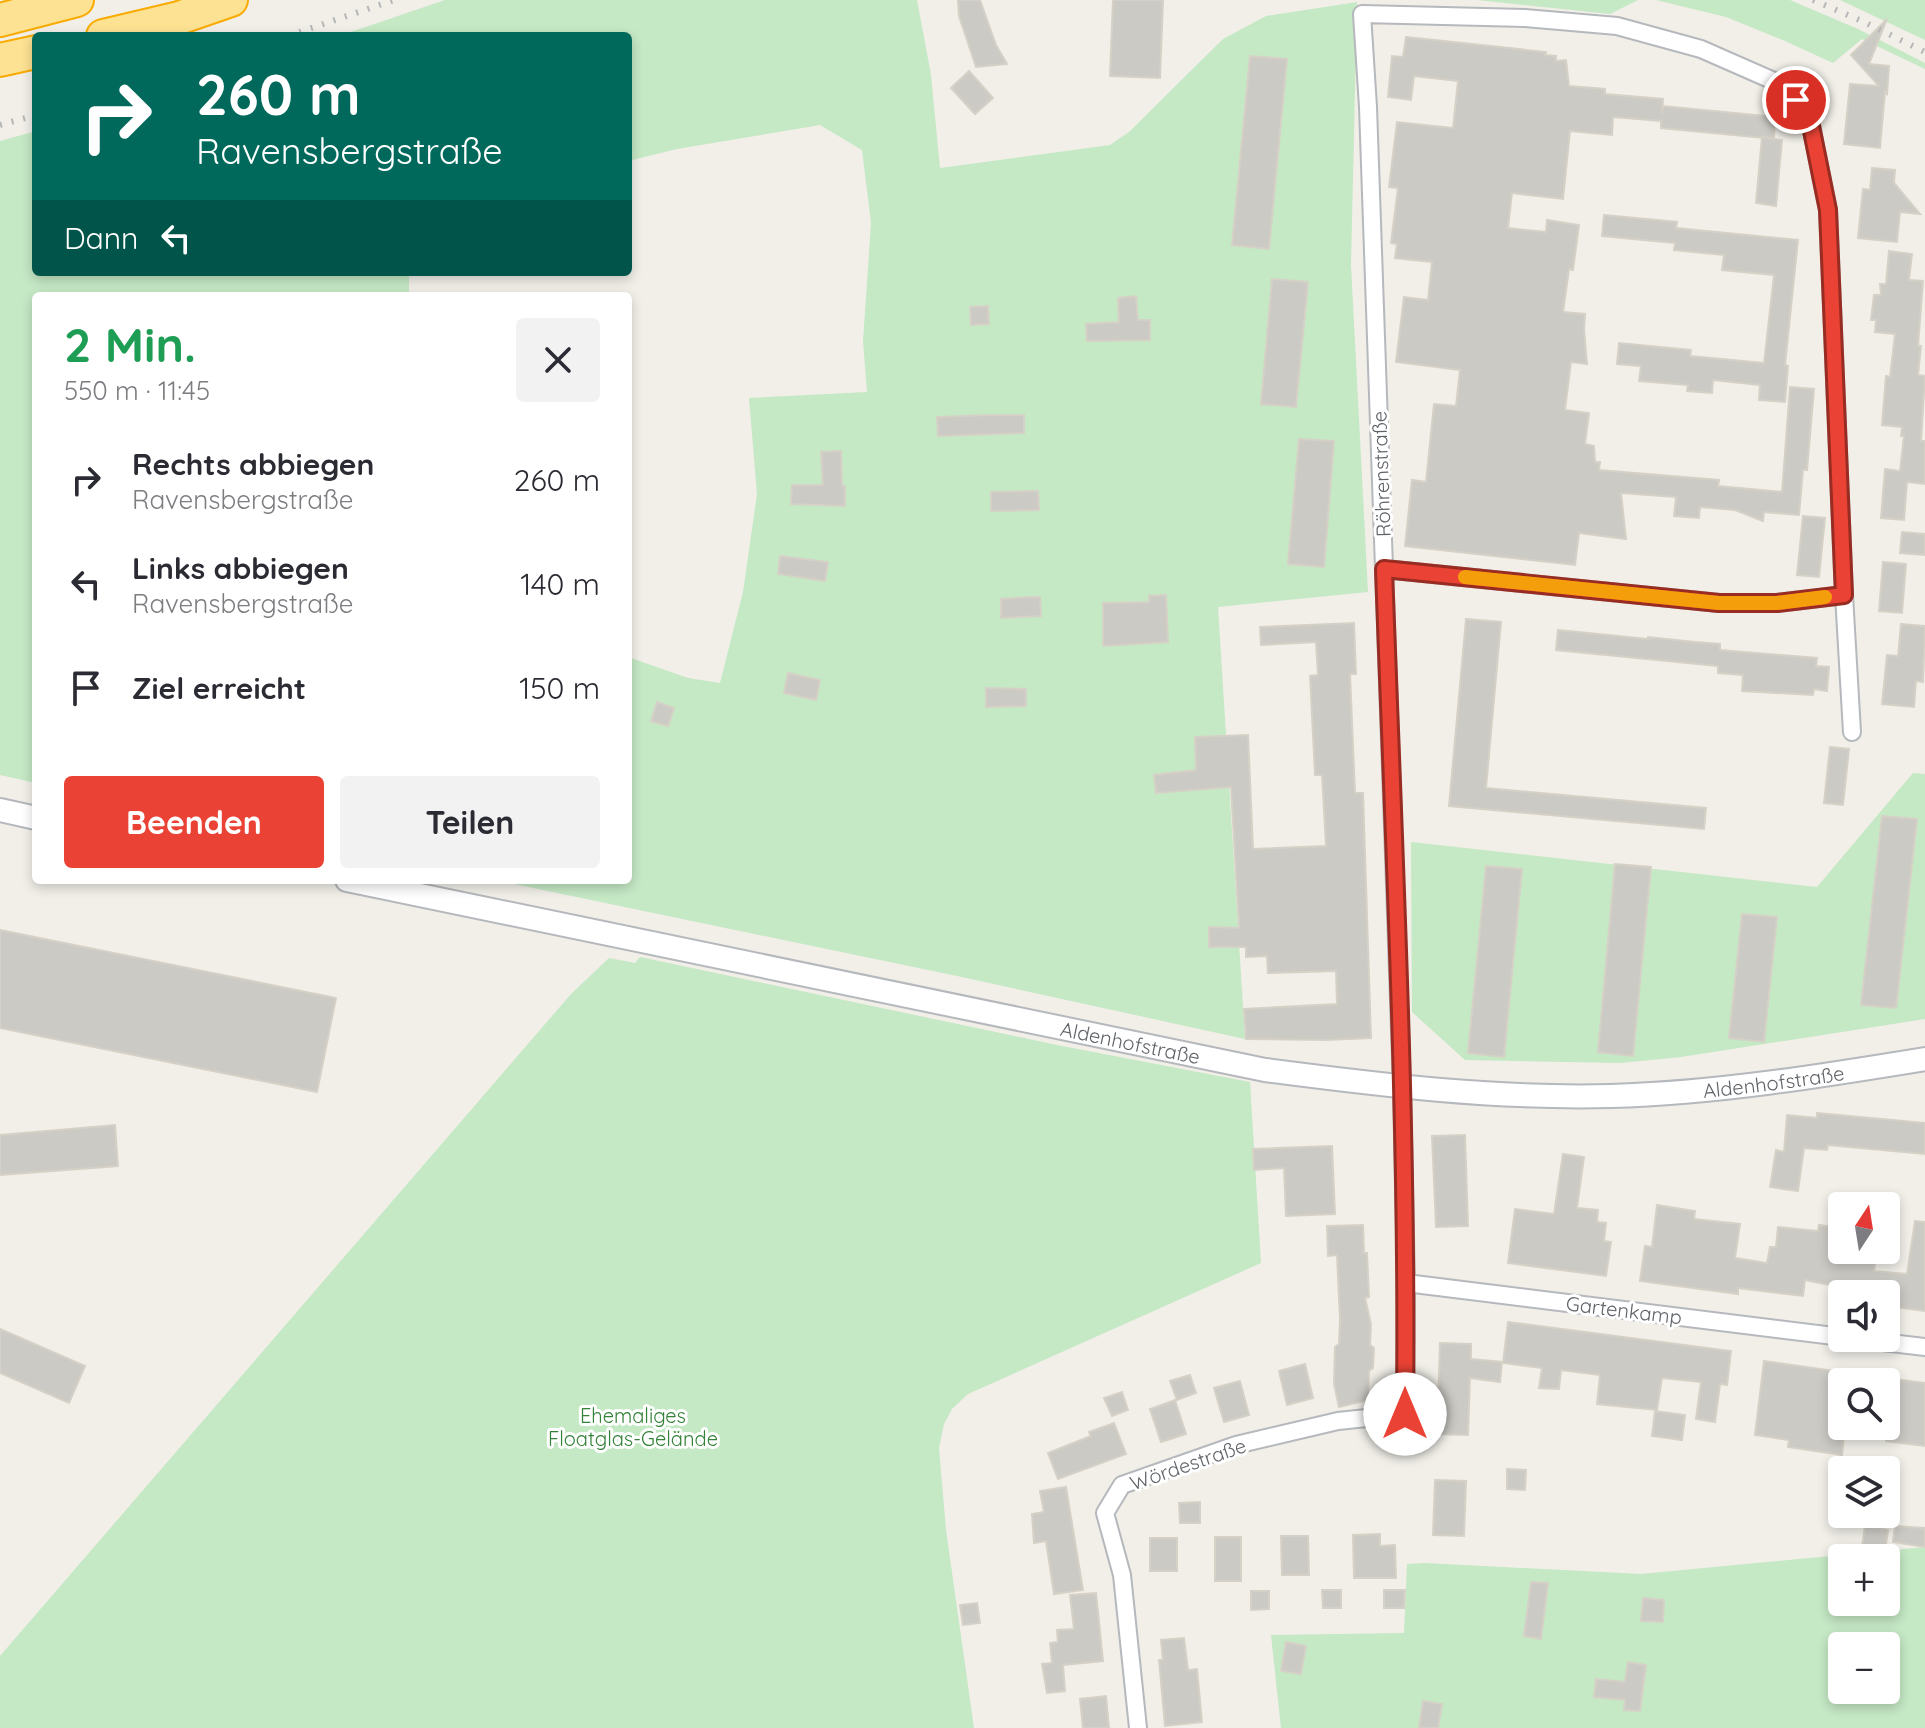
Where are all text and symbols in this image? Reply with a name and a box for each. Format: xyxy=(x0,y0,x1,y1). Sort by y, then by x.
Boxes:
text: 260 m xyxy=(196,59,361,129)
icon: right xyxy=(64,64,168,168)
pin xyxy=(1762,66,1830,134)
icon: arrive xyxy=(1774,78,1818,122)
text: Ravensbergstraße xyxy=(196,128,503,173)
icon: left xyxy=(154,216,198,260)
text: Dann xyxy=(64,219,138,257)
text: 2 Min. xyxy=(64,314,196,374)
button: close xyxy=(516,318,600,402)
text: 550 m · 11:45 xyxy=(64,374,210,407)
street label: Röhrenstraße xyxy=(1366,411,1396,537)
text: Rechts abbiegen xyxy=(132,445,374,483)
icon: right xyxy=(64,458,108,502)
text: 260 m xyxy=(514,461,600,499)
text: Ravensbergstraße xyxy=(132,483,353,516)
text: Links abbiegen xyxy=(132,549,349,587)
icon: left xyxy=(64,562,108,606)
text: 140 m xyxy=(520,565,600,603)
text: Ravensbergstraße xyxy=(132,587,353,620)
icon: arrive xyxy=(64,666,108,710)
text: Ziel erreicht xyxy=(132,669,306,707)
text: 150 m xyxy=(519,669,600,707)
button: Beenden xyxy=(64,776,324,868)
button: Teilen xyxy=(340,776,600,868)
street label: Aldenhofstraße xyxy=(1058,1015,1203,1069)
street label: Aldenhofstraße xyxy=(1702,1060,1846,1103)
north arrow xyxy=(1828,1192,1900,1264)
map controls xyxy=(1828,1192,1900,1704)
button: sound xyxy=(1828,1280,1900,1352)
street label: Gartenkamp xyxy=(1565,1290,1683,1330)
button: search xyxy=(1828,1368,1900,1440)
position arrow xyxy=(1363,1372,1447,1456)
park label: Ehemaliges Floatglas-Gelände xyxy=(548,1403,718,1451)
street label: Wördestraße xyxy=(1127,1432,1249,1496)
button: layers xyxy=(1828,1456,1900,1528)
button: + xyxy=(1828,1544,1900,1616)
button: − xyxy=(1828,1632,1900,1704)

